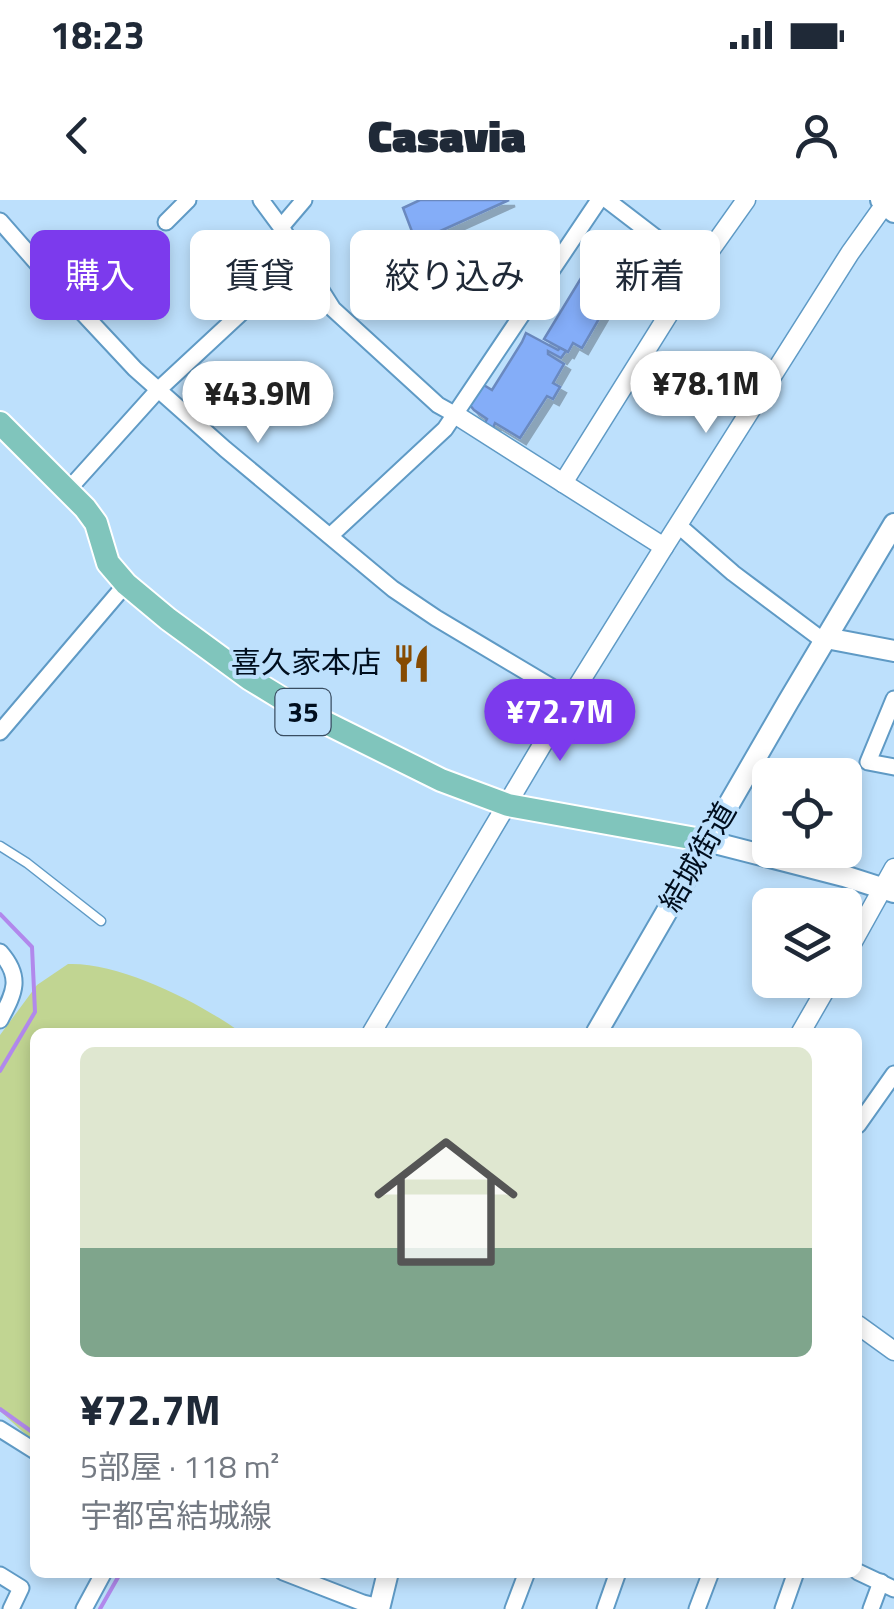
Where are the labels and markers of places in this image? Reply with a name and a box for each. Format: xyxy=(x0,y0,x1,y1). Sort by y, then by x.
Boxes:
pin: ¥78.1M xyxy=(625,351,787,436)
pin: ¥43.9M xyxy=(177,361,339,446)
place label: 喜久家本店 xyxy=(231,639,381,685)
restaurant icon: 喜久家本店 xyxy=(390,642,432,684)
pin: ¥72.7M xyxy=(479,679,641,764)

